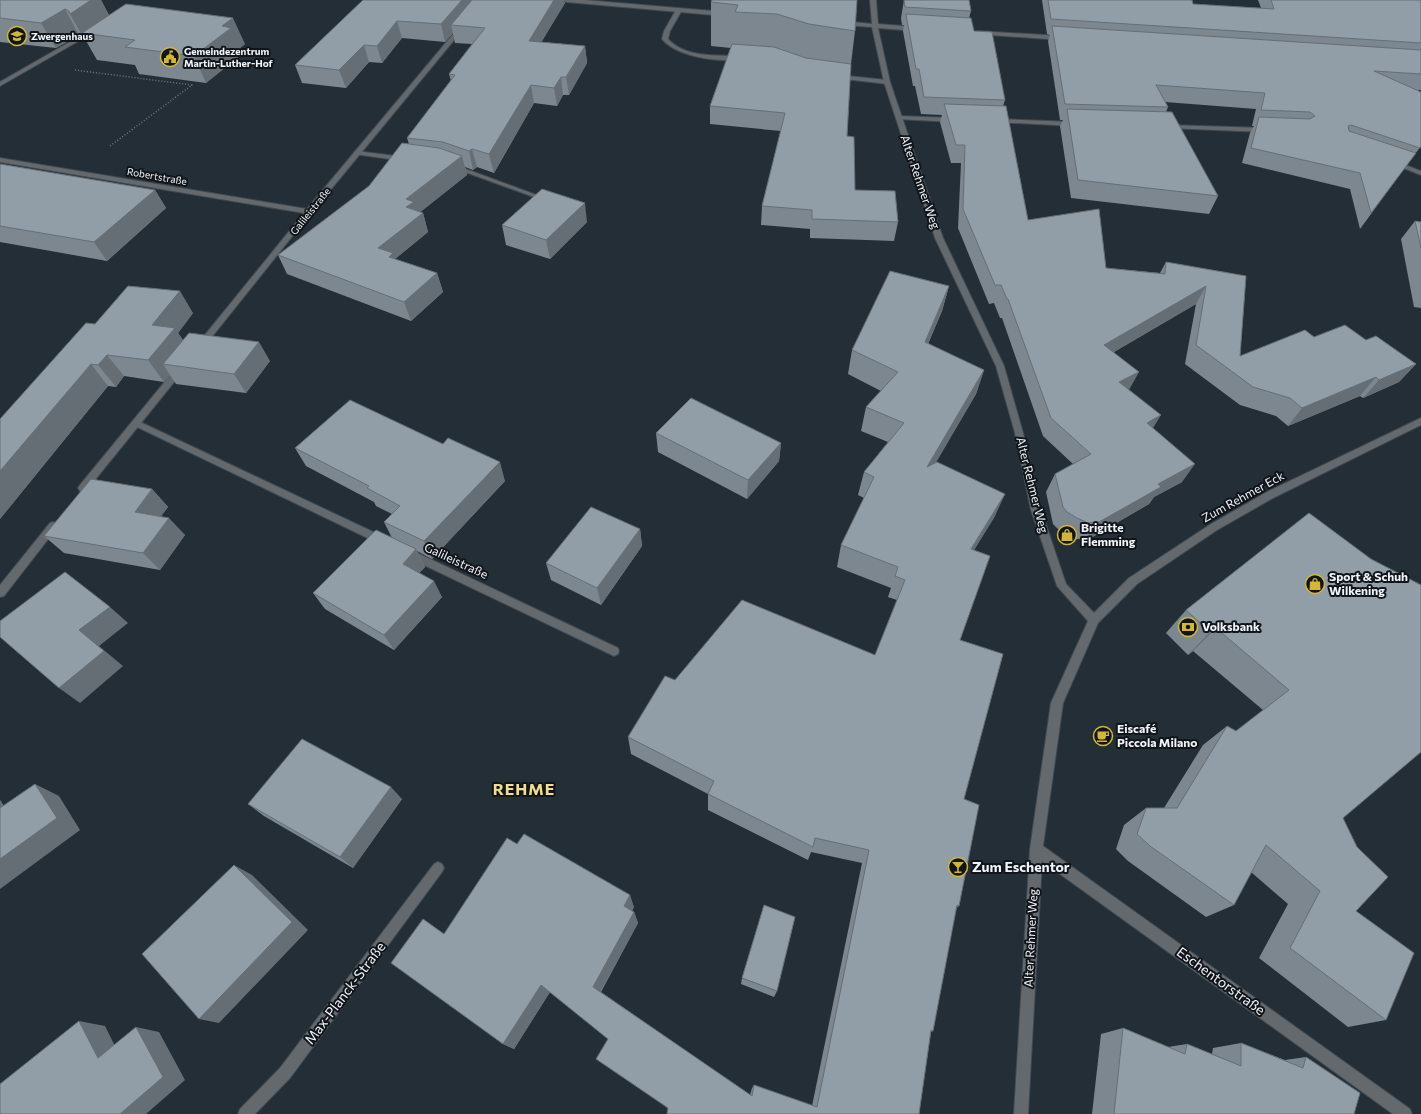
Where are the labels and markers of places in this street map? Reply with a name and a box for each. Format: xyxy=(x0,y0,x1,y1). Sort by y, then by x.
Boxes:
school or university icon: Zwergenhaus xyxy=(6,25,28,47)
place label: Zwergenhaus xyxy=(31,30,93,42)
place label: Gemeindezentrum Martin-Luther-Hof xyxy=(184,45,274,69)
public building icon: Gemeindezentrum Martin-Luther-Hof xyxy=(159,46,181,68)
place label: Brigitte Flemming xyxy=(1081,520,1136,548)
shop icon: Brigitte Flemming xyxy=(1056,524,1078,546)
place label: Sport & Schuh Wilkening xyxy=(1329,569,1408,597)
shop icon: Sport & Schuh Wilkening xyxy=(1304,573,1326,595)
bank icon: Volksbank xyxy=(1177,616,1199,638)
place label: Volksbank xyxy=(1202,619,1260,633)
place label: Eiscafé Piccola Milano xyxy=(1117,721,1197,749)
cafe icon: Eiscafé Piccola Milano xyxy=(1092,725,1114,747)
bar icon: Zum Eschentor xyxy=(947,856,969,878)
place label: Zum Eschentor xyxy=(972,858,1070,875)

